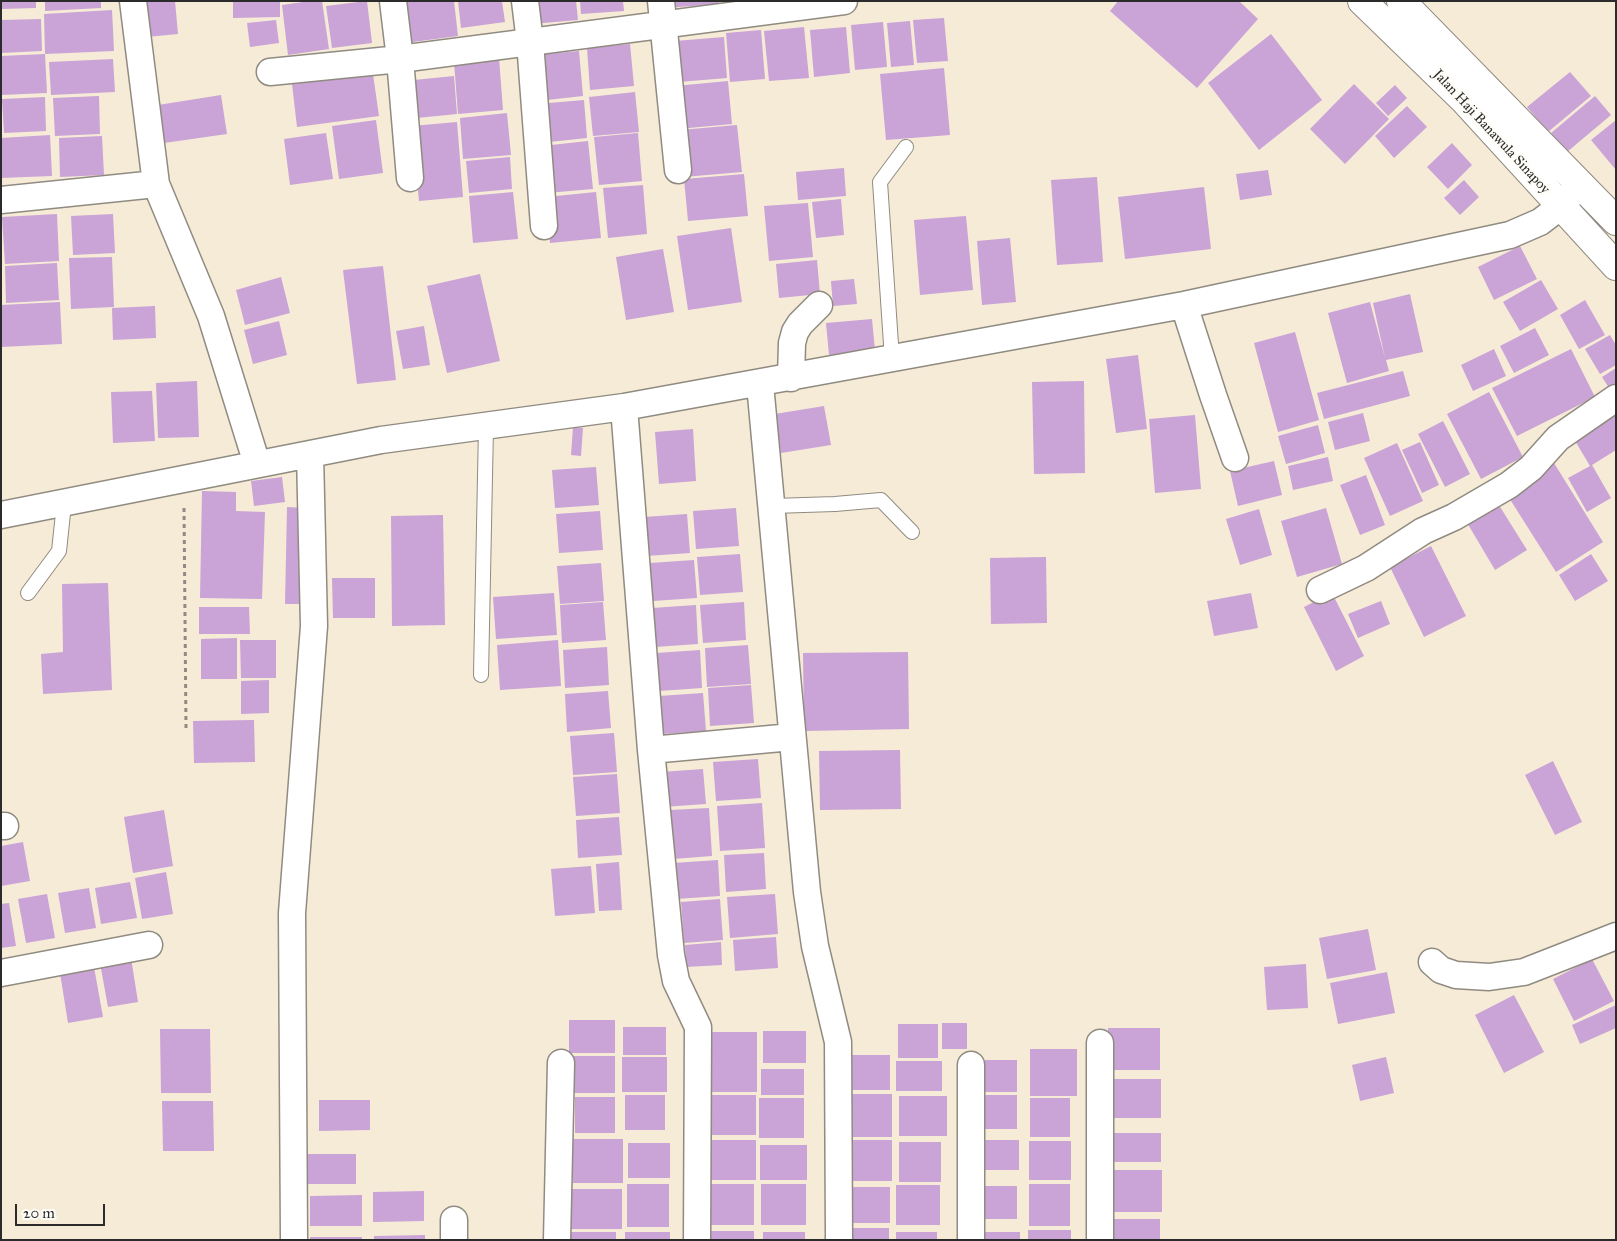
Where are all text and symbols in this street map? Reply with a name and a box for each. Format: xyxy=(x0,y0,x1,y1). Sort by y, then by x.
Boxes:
street label: Jalan Haji Banawula Sinapoy xyxy=(1429,66,1553,198)
scale bar xyxy=(18,1194,108,1226)
text: 20 m xyxy=(23,1204,55,1222)

